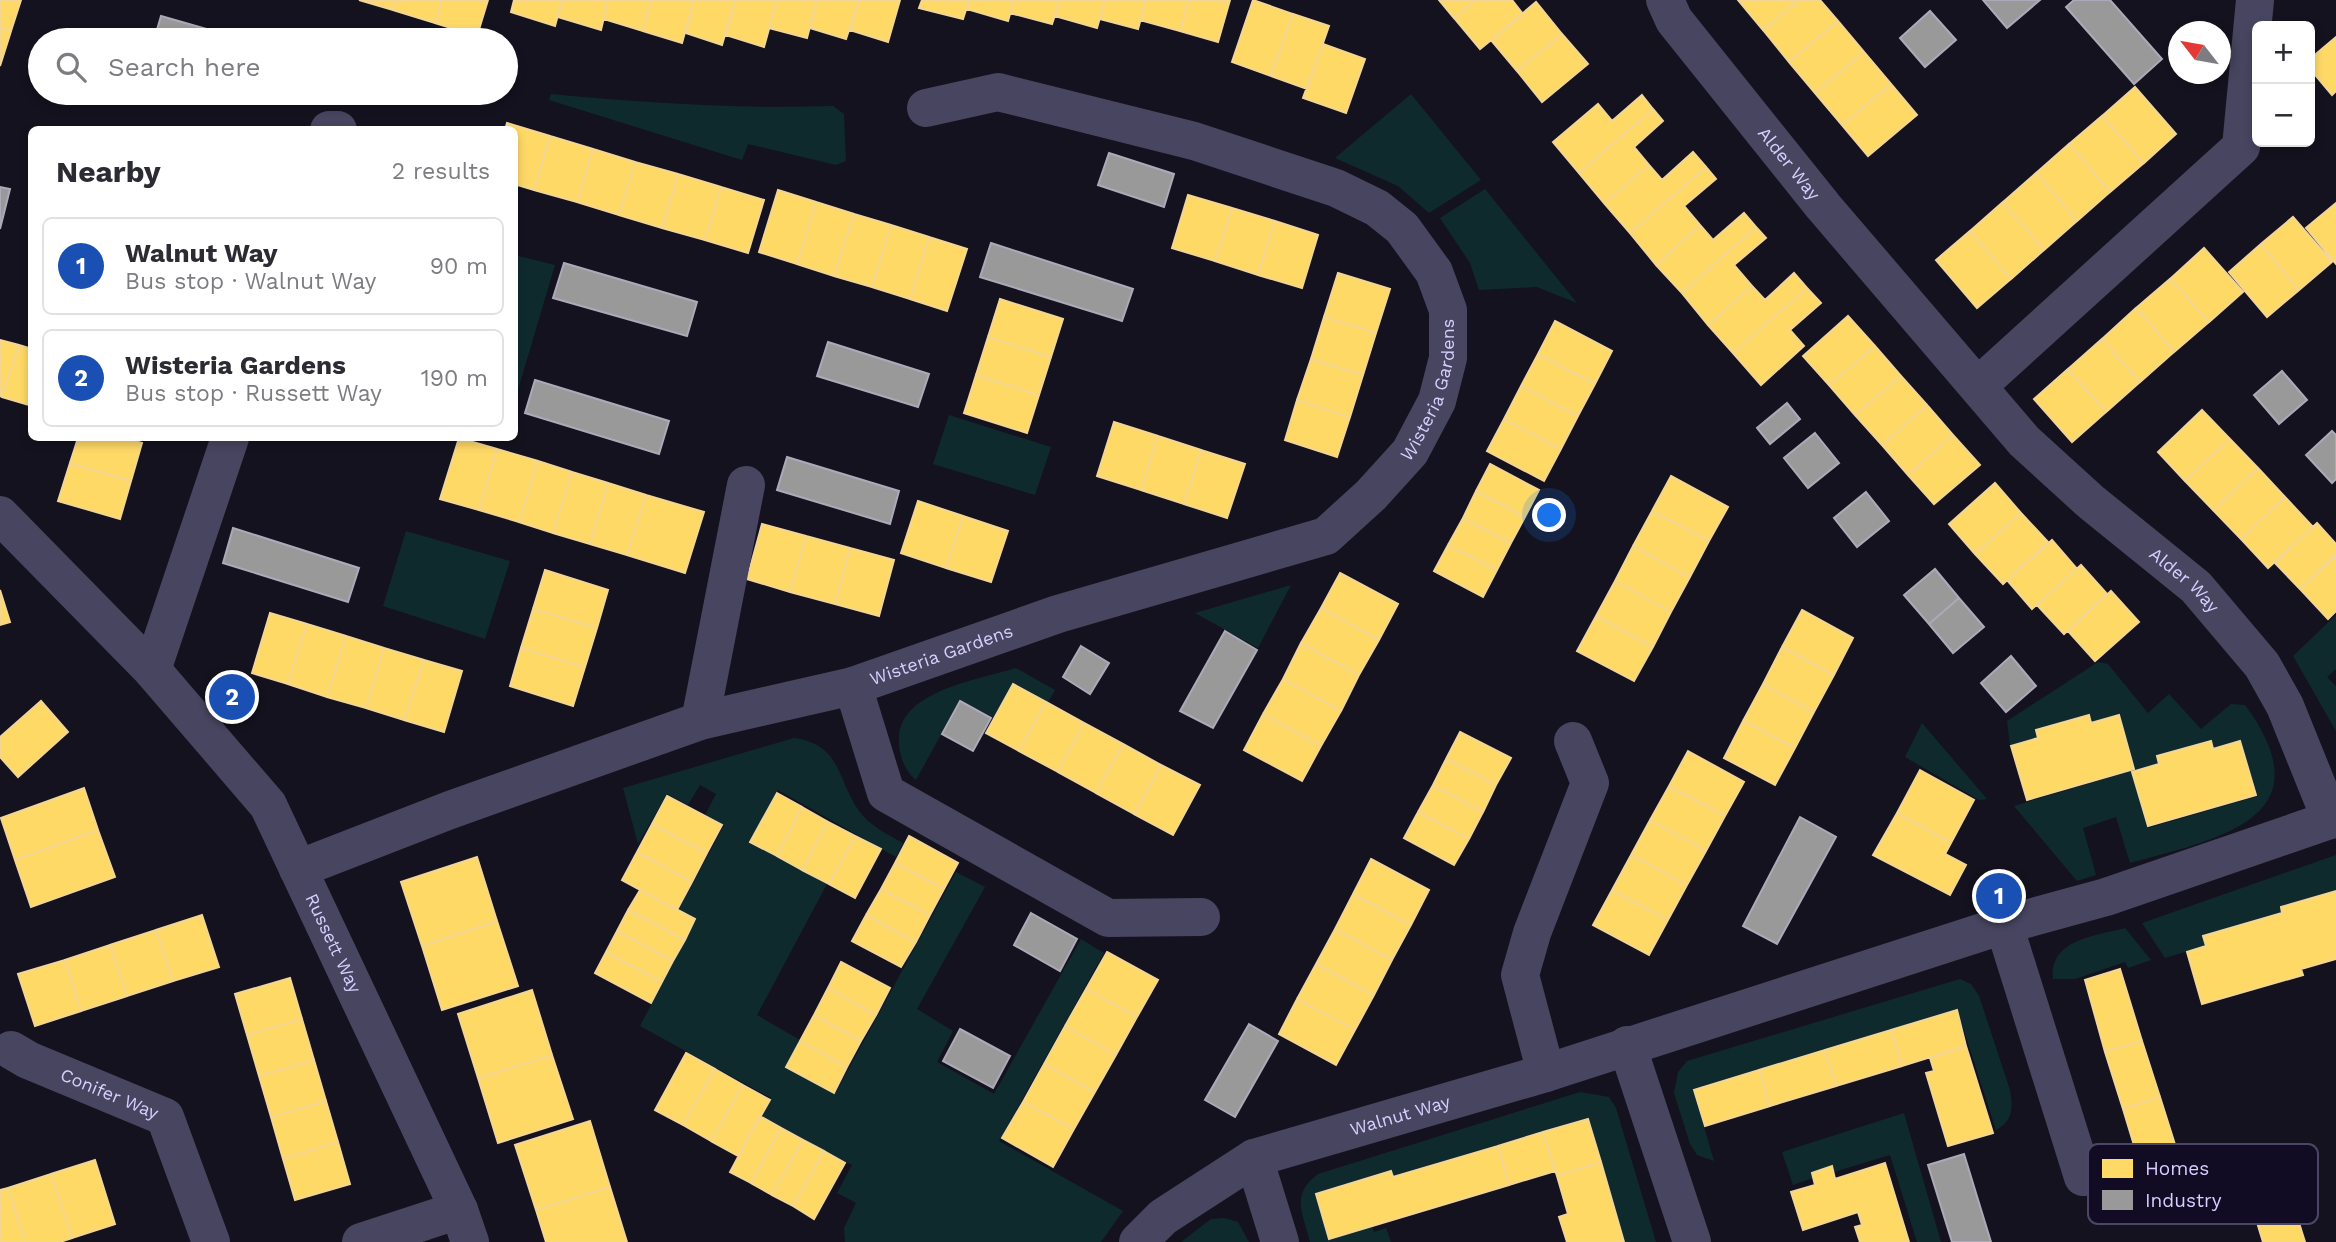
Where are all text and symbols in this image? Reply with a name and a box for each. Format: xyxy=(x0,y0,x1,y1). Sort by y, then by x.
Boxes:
north arrow xyxy=(2168,21,2231,84)
map controls xyxy=(2252,21,2315,147)
button: + xyxy=(2252,21,2315,84)
search box xyxy=(28,28,518,105)
icon: search xyxy=(52,48,90,86)
text: Search here xyxy=(108,52,260,82)
button: − xyxy=(2252,84,2315,147)
street label: Alder Way xyxy=(1754,123,1825,205)
text: Nearby xyxy=(56,154,161,189)
text: 2 results xyxy=(392,158,490,185)
text: Walnut Way xyxy=(125,238,278,268)
text: 1 xyxy=(76,253,86,280)
text: 90 m xyxy=(430,253,488,280)
text: Bus stop · Walnut Way xyxy=(125,268,376,295)
street label: Wisteria Gardens xyxy=(1396,319,1458,465)
text: Wisteria Gardens xyxy=(125,350,346,380)
text: 2 xyxy=(74,365,88,392)
text: 190 m xyxy=(421,365,488,392)
text: Bus stop · Russett Way xyxy=(125,380,382,407)
your location xyxy=(1532,498,1566,532)
street label: Alder Way xyxy=(2146,543,2225,617)
street label: Wisteria Gardens xyxy=(867,620,1016,689)
pin: 2 xyxy=(209,671,255,723)
pin: 1 xyxy=(1976,870,2022,922)
street label: Russett Way xyxy=(301,890,366,997)
street label: Conifer Way xyxy=(57,1064,163,1123)
street label: Walnut Way xyxy=(1347,1090,1453,1140)
legend xyxy=(2088,1144,2318,1224)
text: Homes xyxy=(2145,1157,2209,1180)
text: Industry xyxy=(2145,1189,2222,1212)

